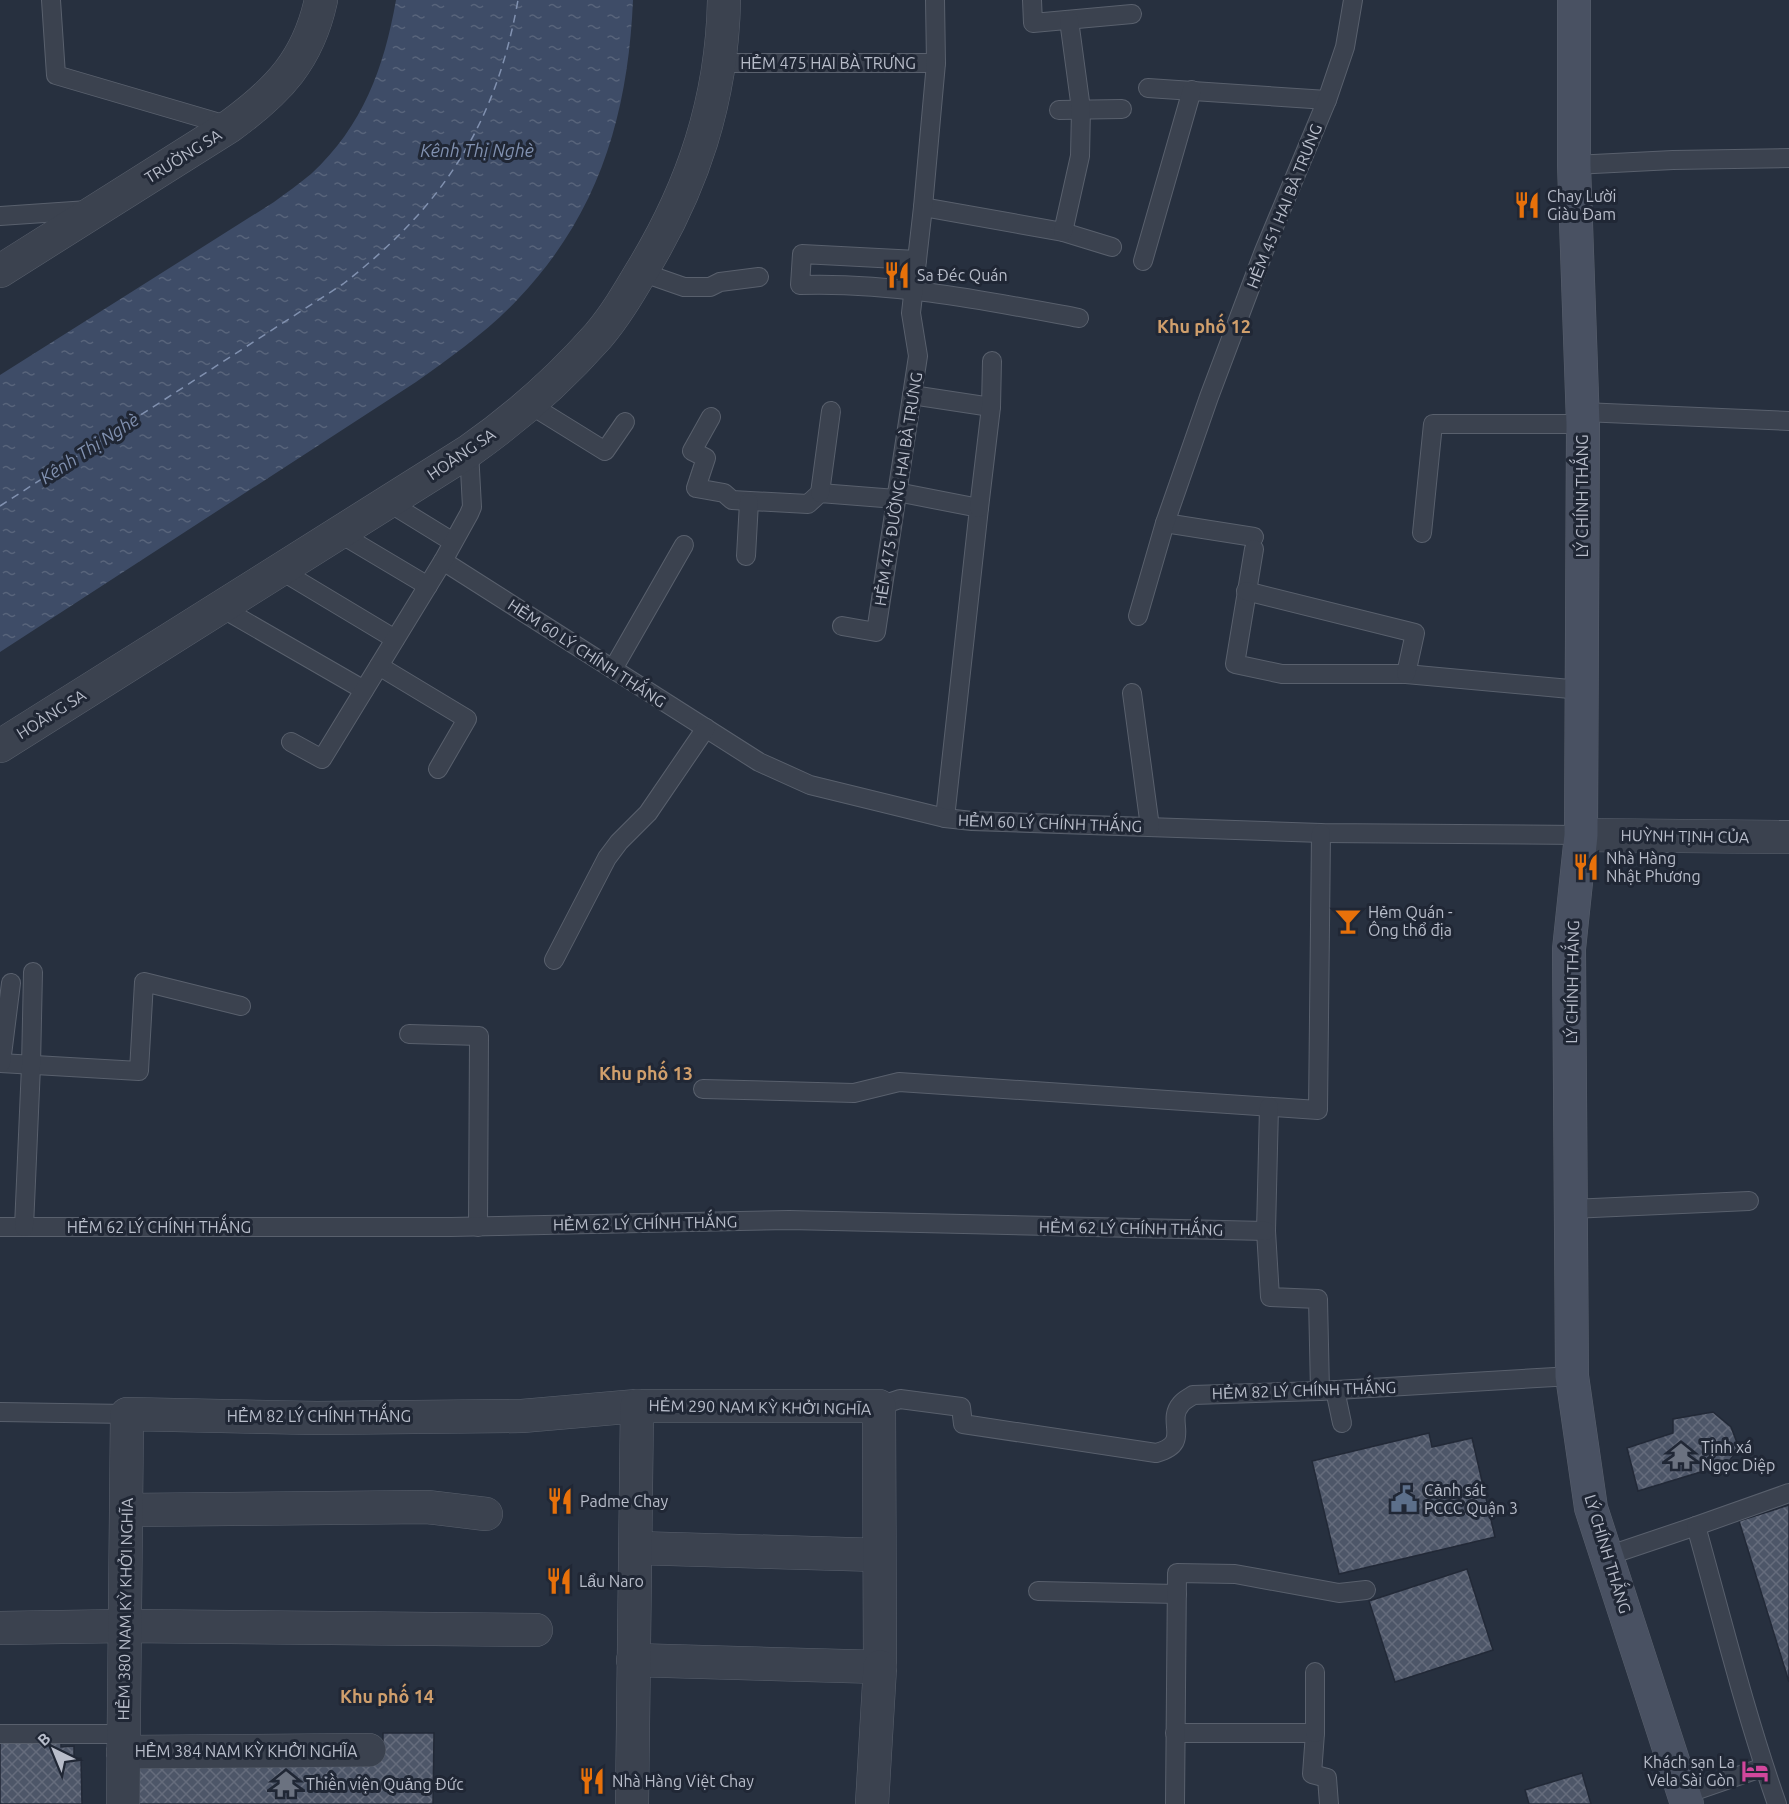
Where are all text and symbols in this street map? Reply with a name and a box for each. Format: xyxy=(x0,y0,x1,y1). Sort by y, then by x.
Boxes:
street label: HẺM 475 HAI BÀ TRƯNG xyxy=(740,52,916,72)
street label: HẺM 451 HAI BÀ TRƯNG xyxy=(1241,120,1325,291)
street label: TRƯỜNG SA xyxy=(140,123,225,187)
water label: Kênh Thị Nghè xyxy=(420,140,534,160)
place label: Chay Lười Giàu Đam xyxy=(1547,187,1616,223)
restaurant icon: Chay Lười Giàu Đam xyxy=(1512,190,1542,220)
restaurant icon: Sa Đéc Quán xyxy=(882,260,912,290)
place label: Sa Đéc Quán xyxy=(917,266,1008,284)
district label: Khu phố 12 xyxy=(1157,313,1251,336)
street label: HẺM 475 ĐƯỜNG HAI BÀ TRƯNG xyxy=(869,370,925,607)
water label: Kênh Thị Nghè xyxy=(36,409,142,487)
street label: HOÀNG SA xyxy=(422,423,499,483)
street label: LÝ CHÍNH THẮNG xyxy=(1568,434,1591,558)
street label: HẺM 60 LÝ CHÍNH THẮNG xyxy=(505,591,672,711)
street label: HOÀNG SA xyxy=(12,684,89,742)
street label: HẺM 60 LÝ CHÍNH THẮNG xyxy=(958,806,1143,835)
street label: HUỲNH TỊNH CỦA xyxy=(1621,824,1750,846)
place label: Nhà Hàng Nhật Phương xyxy=(1606,849,1701,885)
restaurant icon: Nhà Hàng Nhật Phương xyxy=(1571,852,1601,882)
place label: Hẻm Quán - Ông thổ địa xyxy=(1368,903,1453,939)
bar icon: Hẻm Quán - Ông thổ địa xyxy=(1333,906,1363,936)
street label: LÝ CHÍNH THẮNG xyxy=(1557,920,1582,1044)
district label: Khu phố 13 xyxy=(599,1060,693,1083)
street label: HẺM 62 LÝ CHÍNH THẮNG xyxy=(553,1207,737,1234)
street label: HẺM 62 LÝ CHÍNH THẮNG xyxy=(1039,1212,1223,1239)
street label: HẺM 62 LÝ CHÍNH THẮNG xyxy=(67,1213,251,1236)
street label: HẺM 82 LÝ CHÍNH THẮNG xyxy=(1211,1373,1396,1402)
street label: HẺM 290 NAM KỲ KHỞI NGHĨA xyxy=(649,1394,872,1418)
street label: HẺM 82 LÝ CHÍNH THẮNG xyxy=(227,1402,411,1425)
place label: Tịnh xá Ngọc Diệp xyxy=(1701,1438,1775,1474)
temple icon: Tịnh xá Ngọc Diệp xyxy=(1666,1441,1696,1471)
place label: Cảnh sát PCCC Quận 3 xyxy=(1424,1481,1518,1517)
public building icon: Cảnh sát PCCC Quận 3 xyxy=(1389,1484,1419,1514)
restaurant icon: Padme Chay xyxy=(545,1486,575,1516)
street label: LÝ CHÍNH THẮNG xyxy=(1581,1491,1640,1616)
place label: Padme Chay xyxy=(580,1492,668,1510)
street label: HẺM 380 NAM KỲ KHỞI NGHĨA xyxy=(112,1497,136,1720)
restaurant icon: Lẩu Naro xyxy=(544,1566,574,1596)
place label: Lẩu Naro xyxy=(579,1572,644,1590)
district label: Khu phố 14 xyxy=(340,1683,434,1706)
north arrow xyxy=(24,1720,84,1780)
text: B xyxy=(34,1729,54,1749)
street label: HẺM 384 NAM KỲ KHỞI NGHĨA xyxy=(135,1740,358,1760)
place label: Khách sạn La Vela Sài Gòn xyxy=(1643,1753,1735,1789)
hotel icon: Khách sạn La Vela Sài Gòn xyxy=(1740,1756,1770,1786)
restaurant icon: Nhà Hàng Việt Chay xyxy=(577,1766,607,1796)
temple icon: Thiền viện Quảng Đức xyxy=(271,1769,301,1799)
place label: Thiền viện Quảng Đức xyxy=(306,1772,464,1793)
place label: Nhà Hàng Việt Chay xyxy=(612,1772,754,1790)

